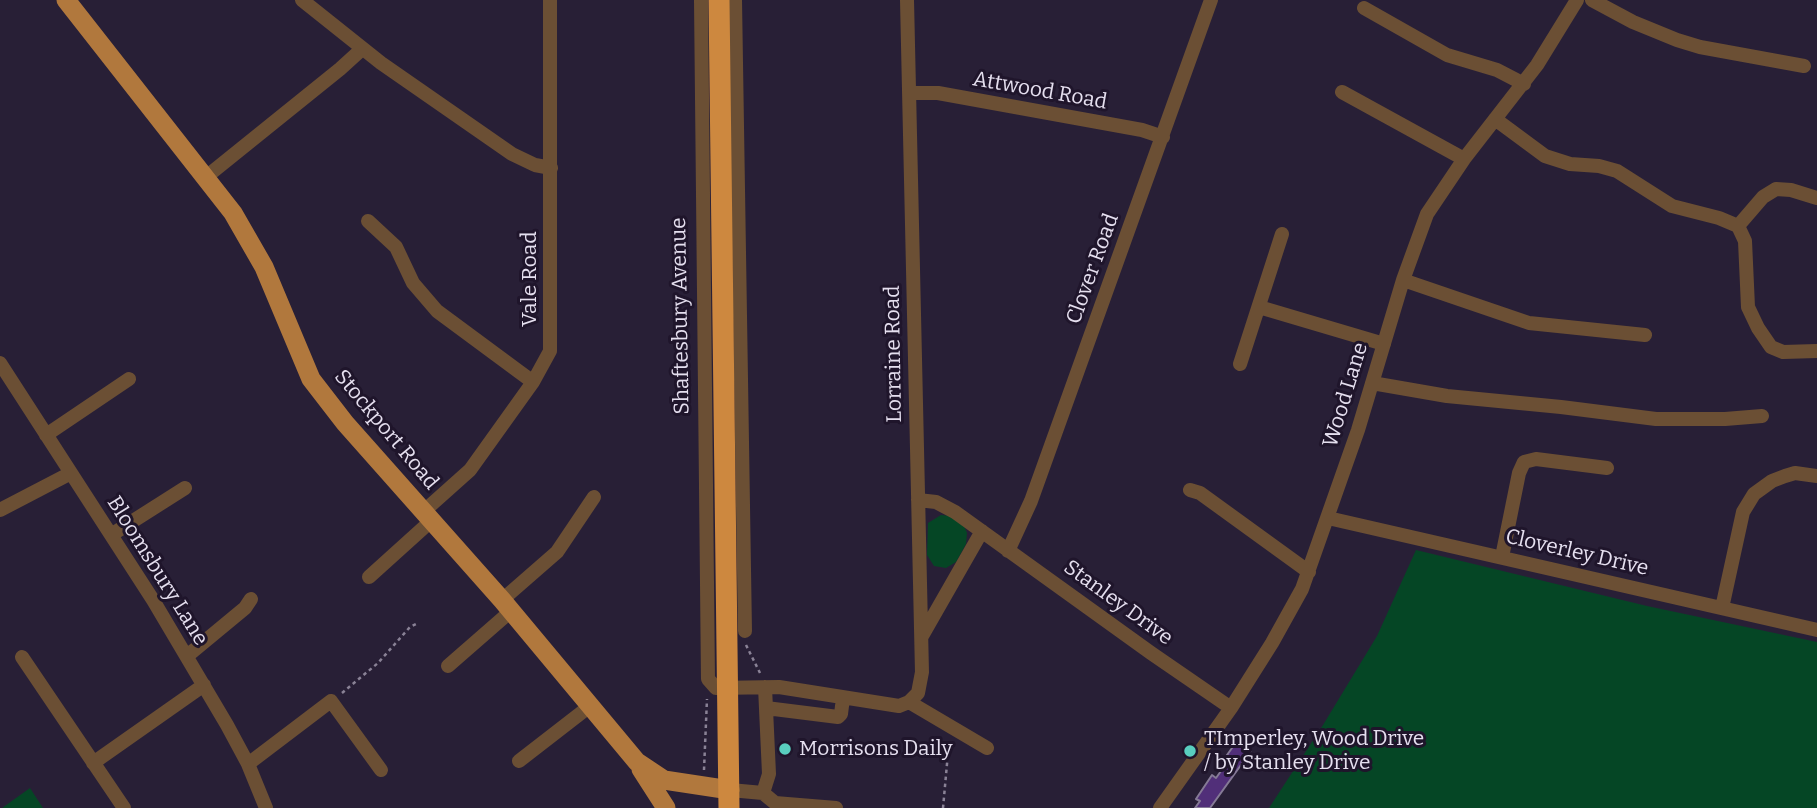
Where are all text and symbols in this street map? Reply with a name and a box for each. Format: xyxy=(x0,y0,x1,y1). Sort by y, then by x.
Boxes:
street label: Attwood Road xyxy=(971,67,1109,115)
street label: Clover Road xyxy=(1061,210,1125,328)
street label: Shaftesbury Avenue xyxy=(667,217,695,415)
street label: Vale Road xyxy=(517,231,543,327)
street label: Lorraine Road xyxy=(880,285,908,423)
street label: Wood Lane xyxy=(1318,340,1374,450)
street label: Stockport Road xyxy=(329,365,443,495)
street label: Bloomsbury Lane xyxy=(101,492,213,650)
street label: Cloverley Drive xyxy=(1503,524,1651,582)
street label: Stanley Drive xyxy=(1059,555,1177,651)
place label: TImperley, Wood Drive / by Stanley Drive xyxy=(1204,726,1424,776)
place label: Morrisons Daily xyxy=(799,736,953,762)
marker: Morrisons Daily xyxy=(777,741,793,757)
marker: TImperley, Wood Drive / by Stanley Drive xyxy=(1182,743,1198,759)

